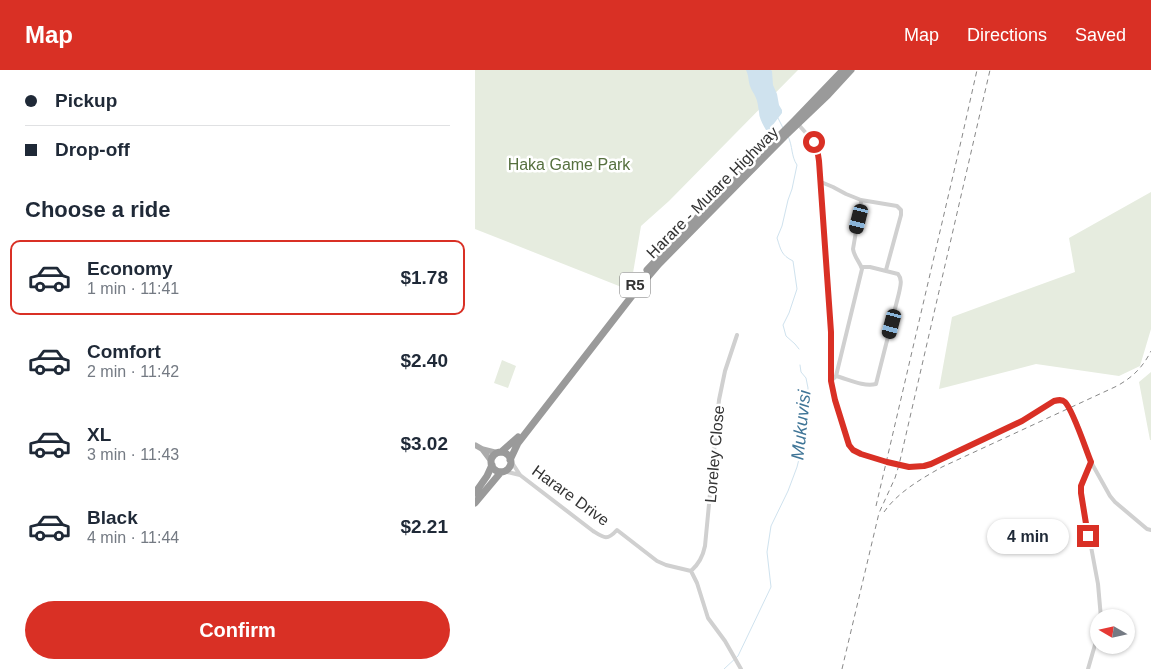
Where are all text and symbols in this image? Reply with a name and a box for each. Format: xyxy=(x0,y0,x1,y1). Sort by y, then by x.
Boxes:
text: Map xyxy=(25,21,73,48)
text: Map xyxy=(904,25,939,45)
text: Directions xyxy=(967,25,1047,45)
text: Saved xyxy=(1075,25,1126,45)
text: Pickup xyxy=(55,90,117,111)
street label: Harare - Mutare Highway xyxy=(643,123,782,262)
route start xyxy=(803,131,825,153)
text: Drop-off xyxy=(55,139,130,160)
park label: Haka Game Park xyxy=(508,156,631,173)
text: Choose a ride xyxy=(25,197,170,222)
car xyxy=(848,203,869,235)
icon: car xyxy=(27,255,72,300)
text: Economy xyxy=(87,258,173,279)
text: $1.78 xyxy=(400,267,448,288)
road number: R5 xyxy=(620,272,650,298)
text: 1 min · 11:41 xyxy=(87,280,179,297)
car xyxy=(880,308,903,340)
icon: car xyxy=(27,338,72,383)
text: Comfort xyxy=(87,341,161,362)
text: $2.40 xyxy=(400,350,448,371)
text: 2 min · 11:42 xyxy=(87,363,179,380)
water label: Mukuvisi xyxy=(787,388,815,461)
street label: Loreley Close xyxy=(702,404,727,504)
icon: car xyxy=(27,421,72,466)
text: XL xyxy=(87,424,111,445)
text: $3.02 xyxy=(400,433,448,454)
text: 3 min · 11:43 xyxy=(87,446,179,463)
street label: Harare Drive xyxy=(529,462,612,529)
icon: car xyxy=(27,504,72,549)
text: Black xyxy=(87,507,138,528)
text: $2.21 xyxy=(400,516,448,537)
callout: 4 min xyxy=(988,518,1071,554)
route end xyxy=(1077,525,1099,547)
text: 4 min xyxy=(1007,528,1049,545)
text: 4 min · 11:44 xyxy=(87,529,179,546)
button: Confirm xyxy=(25,601,450,659)
north arrow xyxy=(1090,609,1135,654)
map controls xyxy=(1090,609,1135,654)

